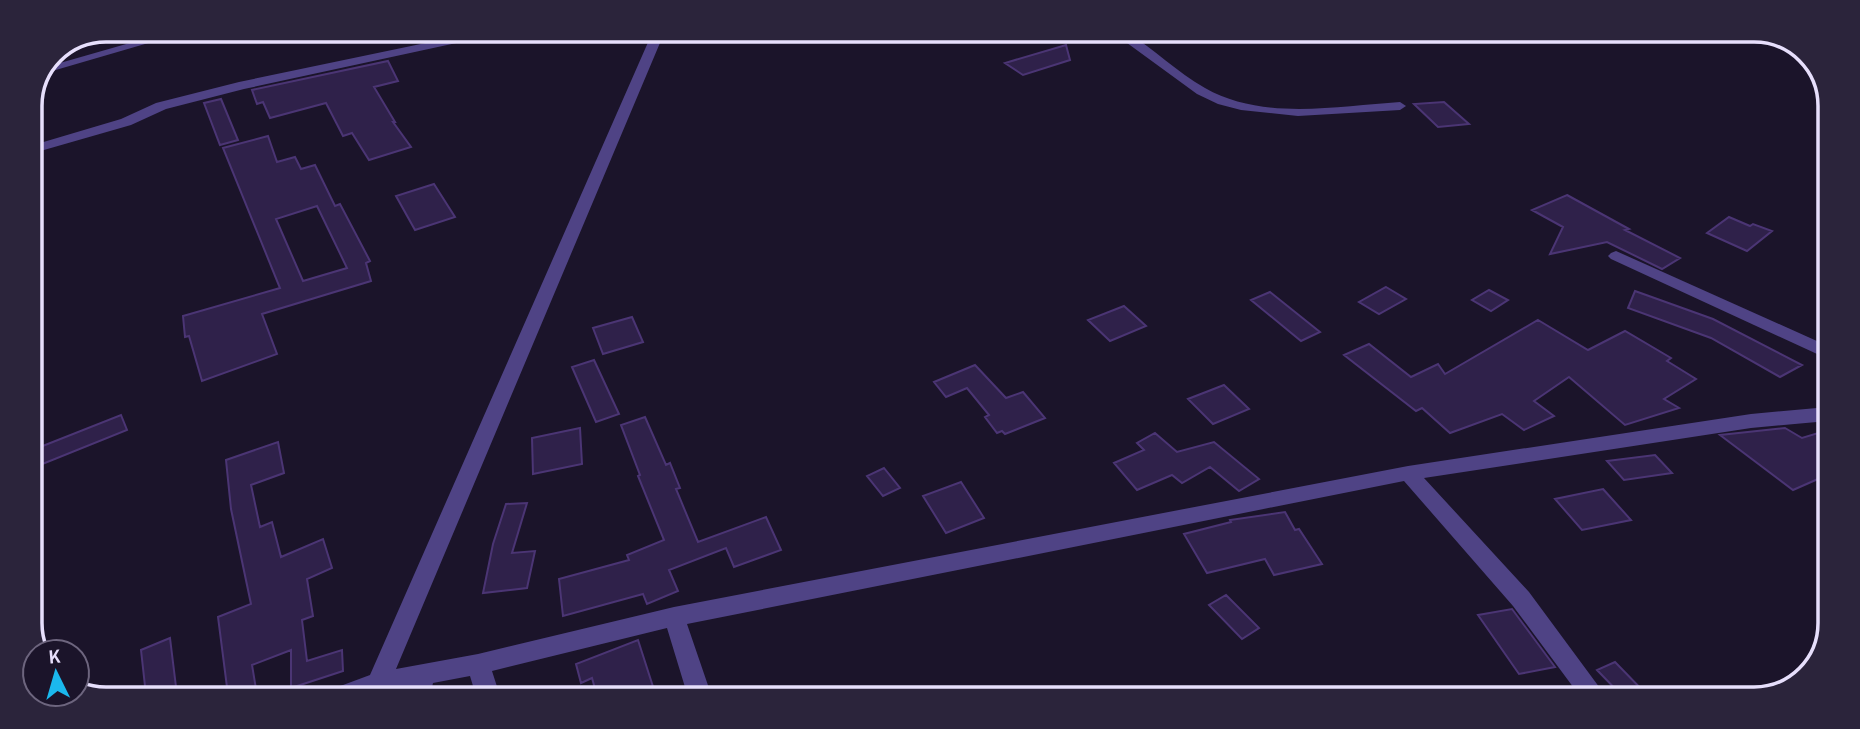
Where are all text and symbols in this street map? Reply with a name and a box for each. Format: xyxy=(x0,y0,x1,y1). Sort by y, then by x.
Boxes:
north arrow xyxy=(21,638,91,708)
text: K xyxy=(48,643,62,670)

